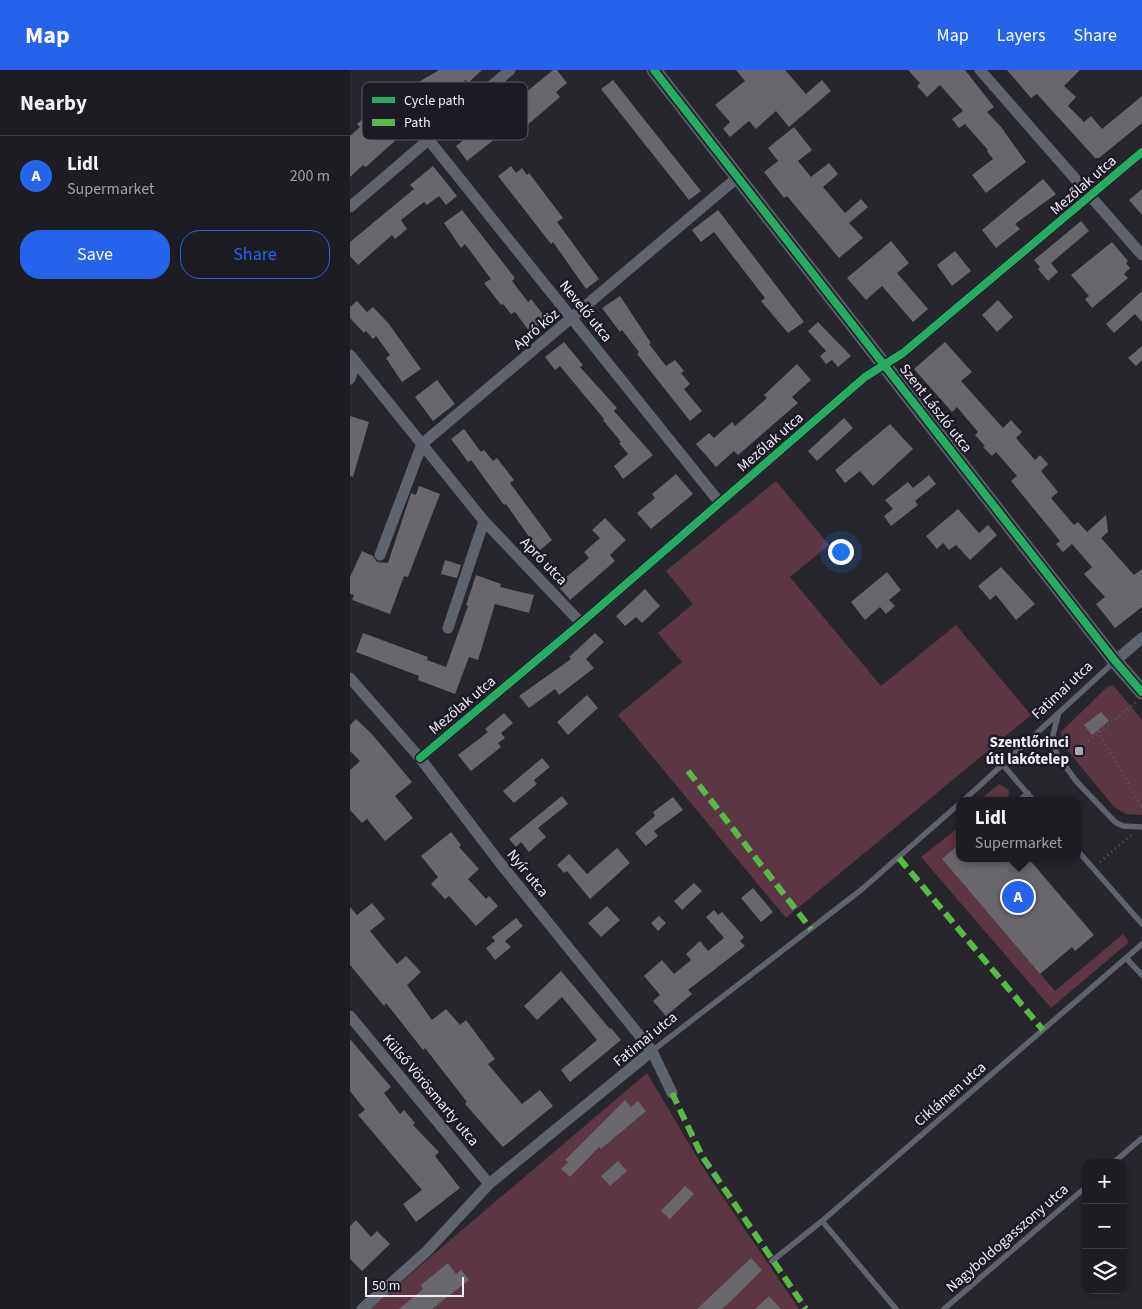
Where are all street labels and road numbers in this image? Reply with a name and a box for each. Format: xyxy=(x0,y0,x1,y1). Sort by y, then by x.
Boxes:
street label: Mezőlak utca xyxy=(1046,151,1121,220)
street label: Nevelő utca xyxy=(554,276,617,347)
street label: Apró köz xyxy=(509,304,564,355)
street label: Szent László utca xyxy=(894,359,977,457)
street label: Mezőlak utca xyxy=(733,408,808,477)
street label: Apró utca xyxy=(515,532,572,590)
street label: Fatimai utca xyxy=(1027,656,1098,724)
street label: Mezőlak utca xyxy=(424,671,500,740)
street label: Nyír utca xyxy=(502,845,553,902)
street label: Fatimai utca xyxy=(609,1007,682,1072)
street label: Külső Vörösmarty utca xyxy=(377,1030,484,1151)
street label: Ciklámen utca xyxy=(910,1057,991,1132)
street label: Nagyboldogasszony utca xyxy=(942,1179,1073,1297)

